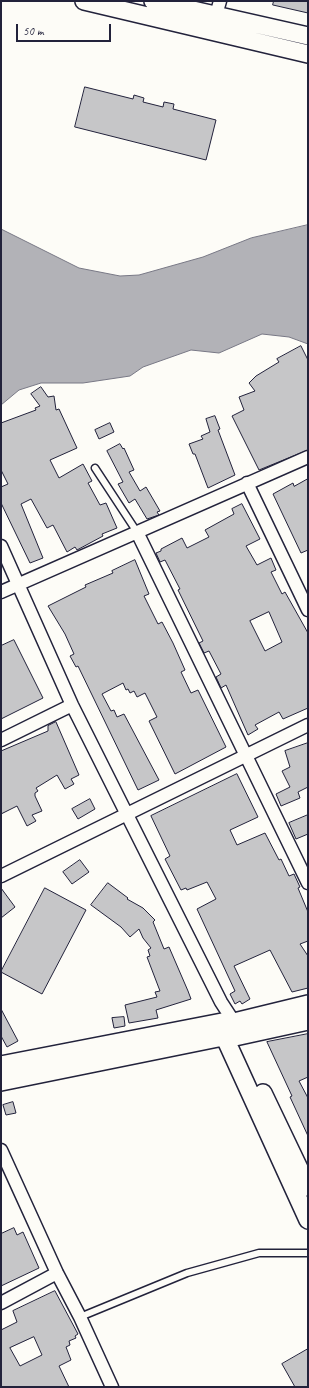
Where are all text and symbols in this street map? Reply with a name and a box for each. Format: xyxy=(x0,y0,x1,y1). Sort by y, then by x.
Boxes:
scale bar xyxy=(18,16,113,42)
text: 50 m xyxy=(23,23,43,39)

